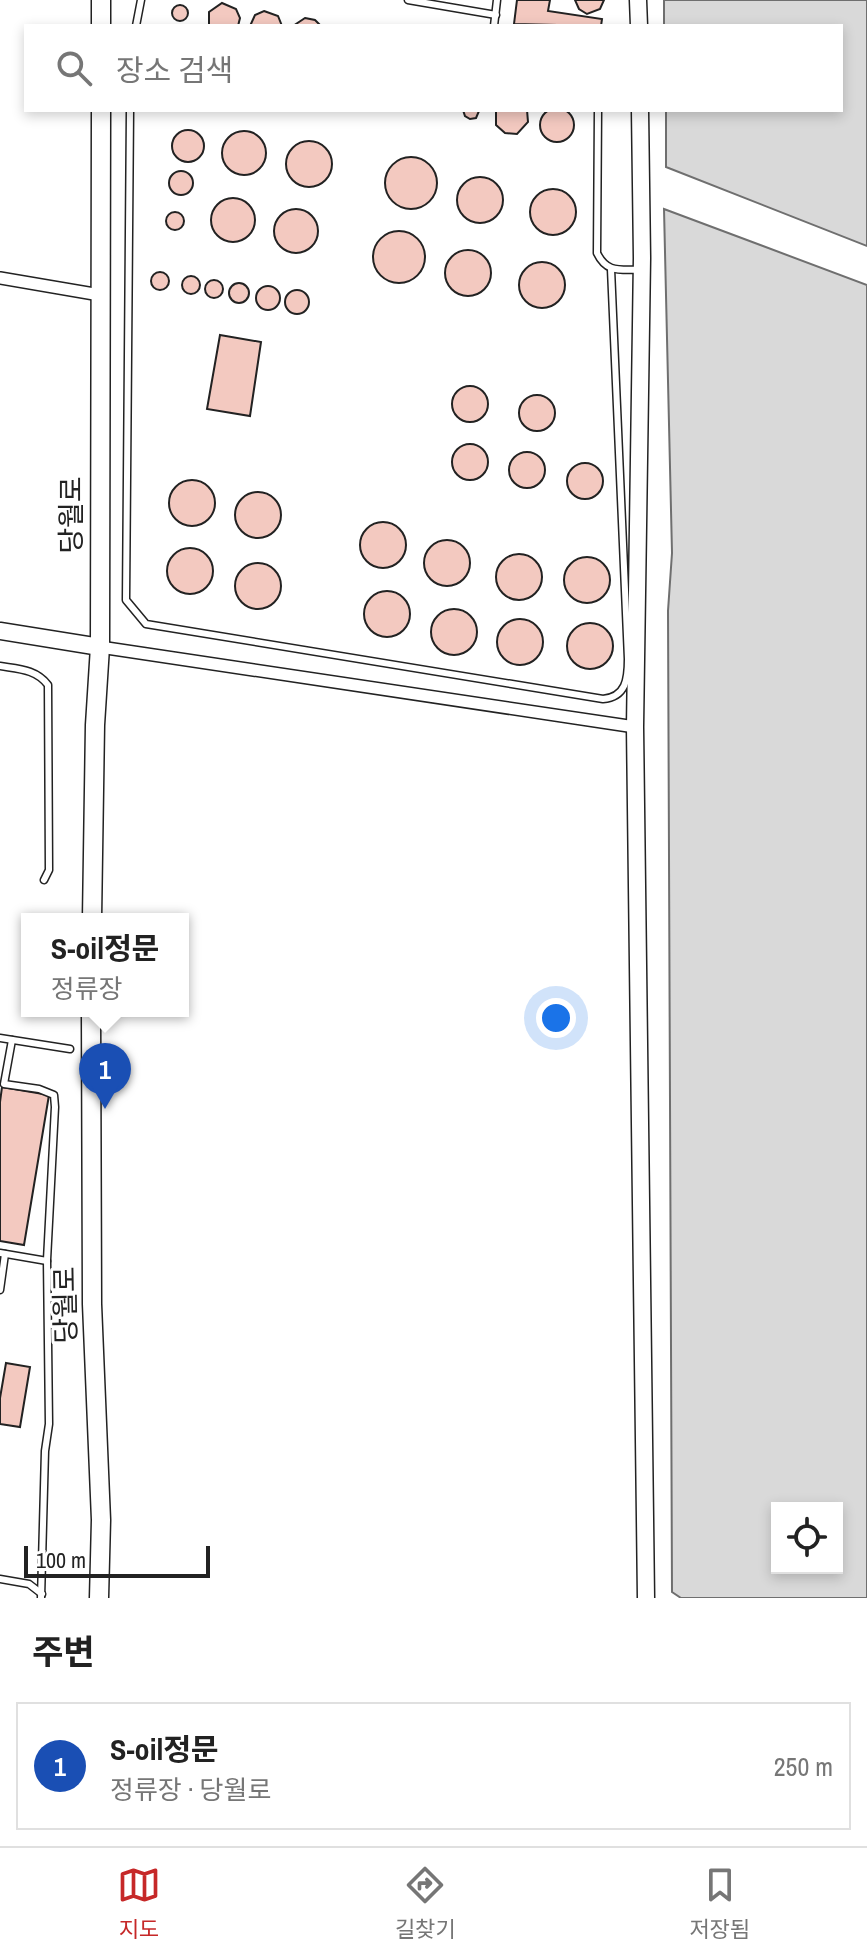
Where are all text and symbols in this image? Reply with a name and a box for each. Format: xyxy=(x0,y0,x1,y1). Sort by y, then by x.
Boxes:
search box xyxy=(24,24,843,112)
icon: search xyxy=(52,46,96,90)
text: 장소 검색 xyxy=(116,50,233,90)
street label: 당월로 xyxy=(52,476,90,554)
popup xyxy=(21,913,189,1017)
text: S-oil정문 xyxy=(51,928,159,968)
text: 정류장 xyxy=(51,971,123,1006)
your location xyxy=(536,998,576,1038)
pin: 1 xyxy=(79,1043,131,1109)
street label: 당월로 xyxy=(45,1266,85,1344)
map controls xyxy=(771,1502,843,1574)
button: locate xyxy=(771,1502,843,1574)
scale bar xyxy=(24,1542,210,1578)
text: 100 m xyxy=(36,1545,86,1575)
text: 주변 xyxy=(32,1629,95,1675)
text: S-oil정문 xyxy=(110,1729,219,1769)
text: 1 xyxy=(54,1749,66,1784)
text: 250 m xyxy=(774,1749,833,1784)
text: 정류장 · 당월로 xyxy=(110,1772,271,1807)
tab: 지도 xyxy=(117,1863,161,1944)
tab: 길찾기 xyxy=(395,1863,456,1944)
tab: 저장됨 xyxy=(689,1863,750,1944)

